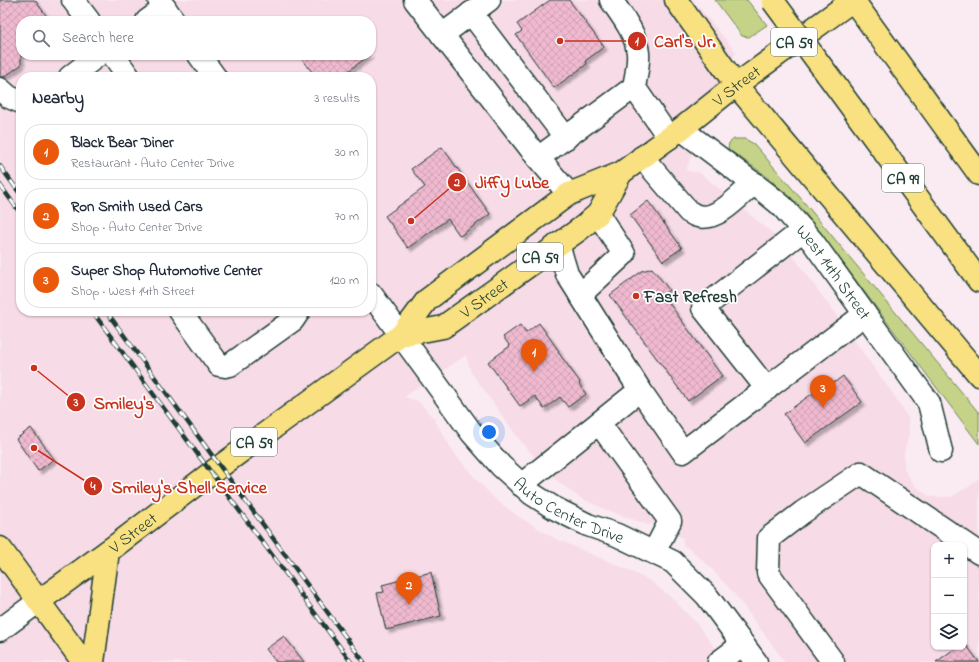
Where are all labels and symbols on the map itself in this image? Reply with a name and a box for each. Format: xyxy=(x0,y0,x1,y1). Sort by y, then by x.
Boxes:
callout: Carl's Jr. xyxy=(627,26,724,56)
road number: CA 59 xyxy=(771,28,817,56)
text: Carl's Jr. xyxy=(654,30,716,56)
text: 1 xyxy=(635,33,639,51)
street label: V Street xyxy=(707,60,767,114)
road number: CA 99 xyxy=(882,164,924,192)
callout: Jiffy Lube xyxy=(447,167,557,197)
text: Jiffy Lube xyxy=(475,171,550,198)
text: 2 xyxy=(453,174,460,192)
street label: West 14th Street xyxy=(789,220,876,326)
road number: CA 59 xyxy=(517,243,563,271)
street label: V Street xyxy=(454,273,515,326)
place label: Fast Refresh xyxy=(643,285,737,310)
marker: Fast Refresh xyxy=(631,291,641,301)
pin: 1 xyxy=(521,339,547,372)
pin: 3 xyxy=(810,375,836,408)
callout: Smiley's xyxy=(66,387,163,417)
text: Smiley's xyxy=(94,392,154,419)
text: 3 xyxy=(73,394,79,412)
your location xyxy=(479,422,499,442)
road number: CA 59 xyxy=(231,428,277,456)
callout: Smiley's Shell Service xyxy=(83,471,275,501)
street label: Auto Center Drive xyxy=(507,472,628,551)
text: Smiley's Shell Service xyxy=(111,476,268,503)
text: 4 xyxy=(90,478,96,496)
street label: V Street xyxy=(103,507,163,561)
pin: 2 xyxy=(396,572,422,605)

